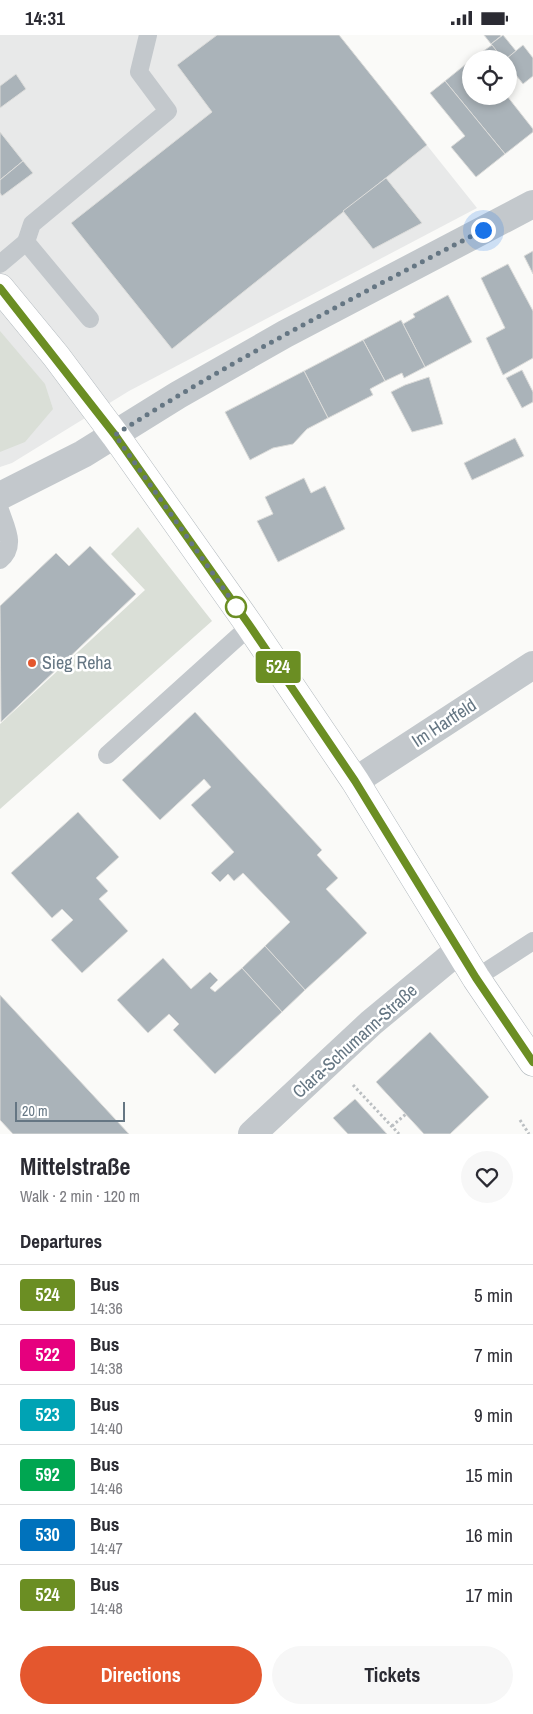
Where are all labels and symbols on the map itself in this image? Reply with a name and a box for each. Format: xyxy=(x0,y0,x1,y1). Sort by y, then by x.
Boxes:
your location xyxy=(471,218,496,243)
unlabelled marker xyxy=(225,596,247,618)
place label: Sieg Reha xyxy=(42,650,112,675)
line badge: 524 xyxy=(249,651,307,683)
marker: Sieg Reha xyxy=(26,657,38,669)
street label: Im Hartfeld xyxy=(407,692,481,753)
street label: Clara-Schumann-Straße xyxy=(287,978,422,1103)
scale bar xyxy=(15,1099,125,1122)

